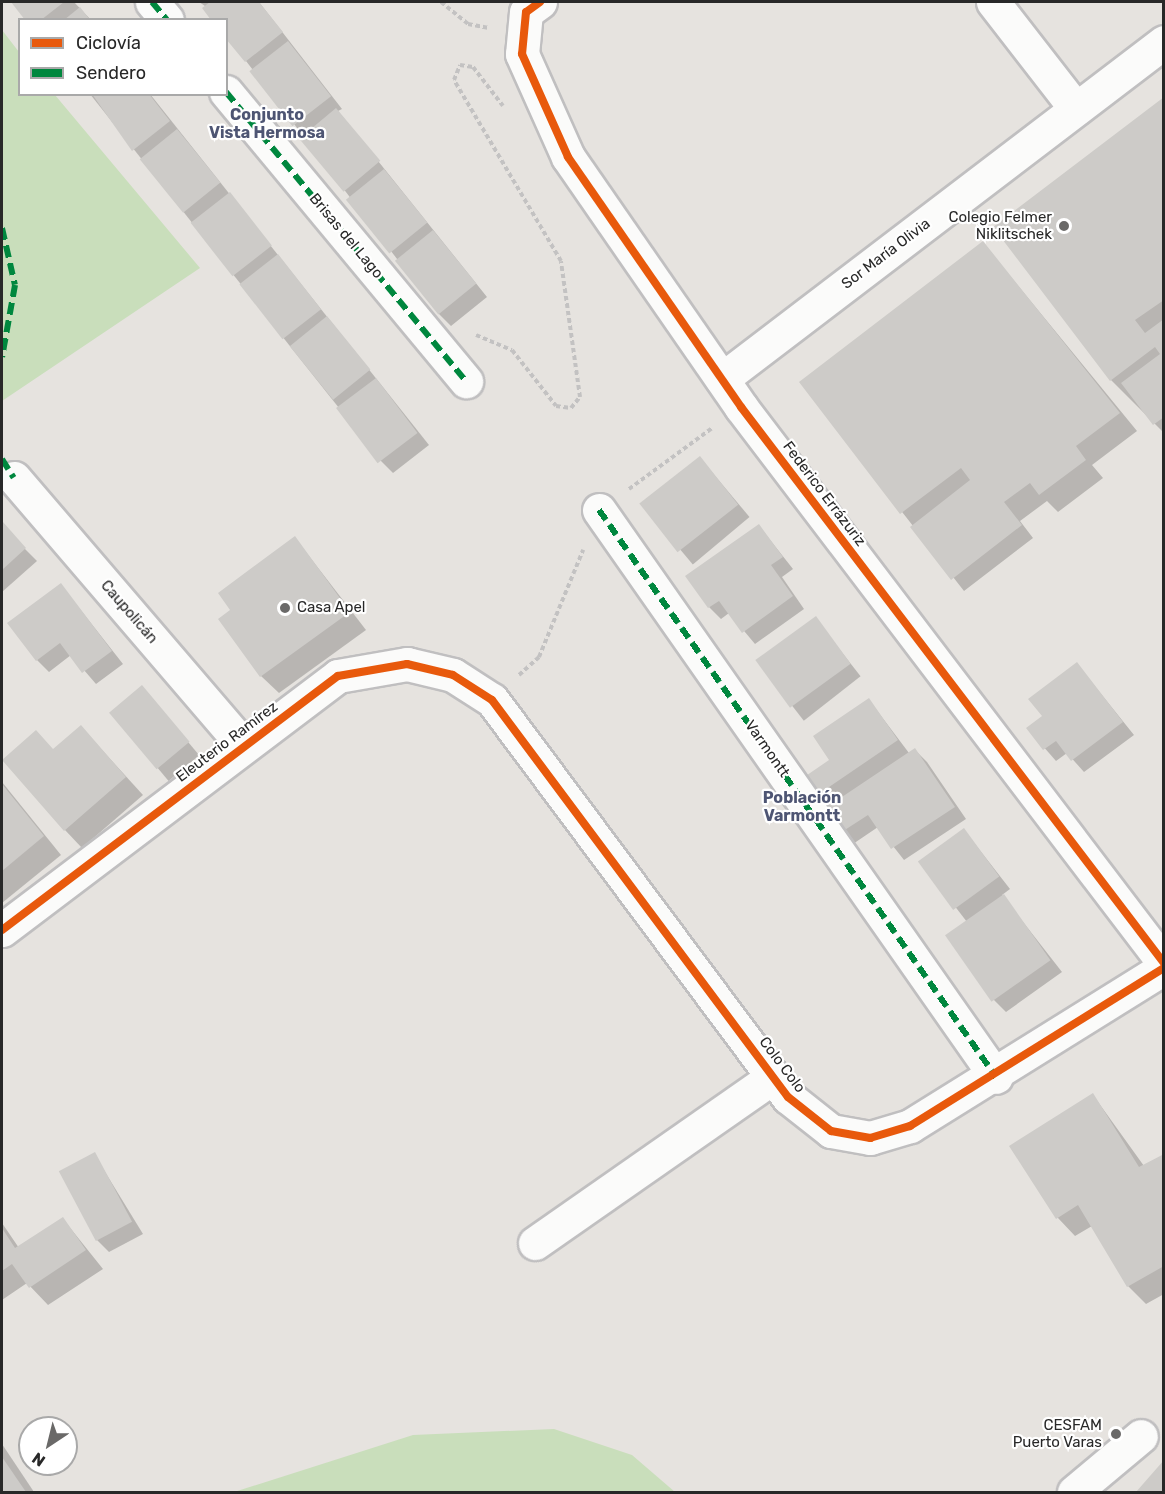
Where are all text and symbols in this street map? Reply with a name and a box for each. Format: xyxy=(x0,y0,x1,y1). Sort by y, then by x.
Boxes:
legend xyxy=(18,18,228,96)
text: Ciclovía xyxy=(76,32,141,54)
text: Sendero xyxy=(76,62,146,84)
district label: Conjunto Vista Hermosa xyxy=(209,105,325,143)
street label: Brisas del Lago xyxy=(305,190,387,282)
place label: Colegio Felmer Niklitschek xyxy=(948,208,1052,243)
street label: Sor María Olivia xyxy=(838,215,934,293)
marker: Colegio Felmer Niklitschek xyxy=(1057,219,1071,233)
street label: Federico Errázuriz xyxy=(779,438,869,550)
street label: Caupolicán xyxy=(97,577,161,647)
place label: Casa Apel xyxy=(297,599,366,617)
marker: Casa Apel xyxy=(278,601,292,615)
street label: Eleuterio Ramírez xyxy=(173,698,281,786)
street label: Varmontt xyxy=(741,717,793,781)
district label: Población Varmontt xyxy=(763,788,841,826)
street label: Colo Colo xyxy=(755,1033,809,1097)
north arrow xyxy=(18,1416,78,1476)
place label: CESFAM Puerto Varas xyxy=(1012,1416,1102,1451)
marker: CESFAM Puerto Varas xyxy=(1107,1425,1125,1443)
text: N xyxy=(28,1448,49,1471)

